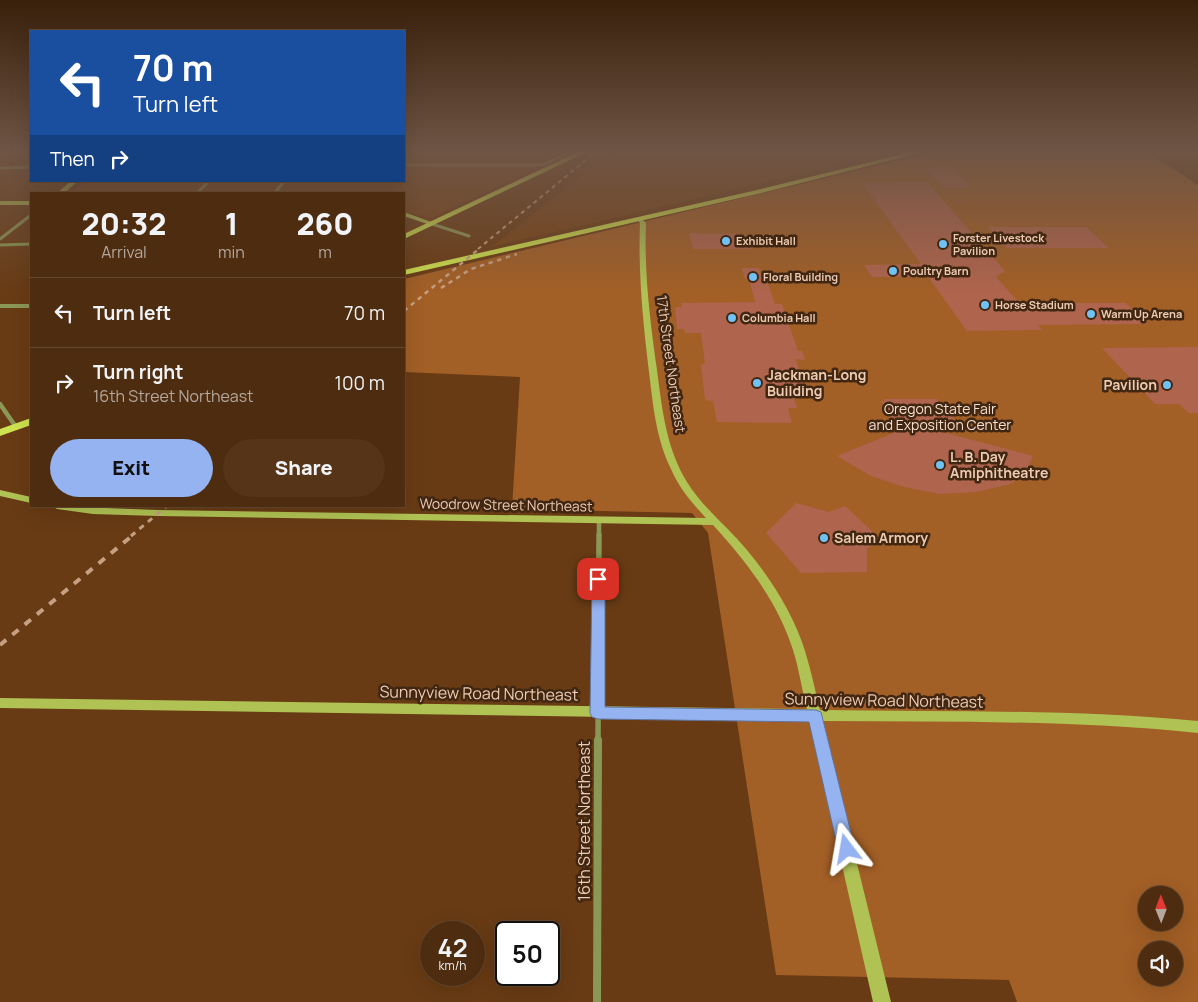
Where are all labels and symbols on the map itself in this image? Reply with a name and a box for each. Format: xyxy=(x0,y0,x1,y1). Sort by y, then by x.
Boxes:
place label: Forster Livestock Pavilion xyxy=(953,230,1045,258)
place label: Exhibit Hall xyxy=(736,233,796,248)
marker: Exhibit Hall xyxy=(720,235,732,247)
marker: Forster Livestock Pavilion xyxy=(937,238,949,250)
place label: Poultry Barn xyxy=(903,263,969,278)
marker: Poultry Barn xyxy=(887,265,899,277)
place label: Floral Building xyxy=(763,269,838,284)
marker: Floral Building xyxy=(747,271,759,283)
street label: 17th Street Northeast xyxy=(652,294,691,434)
place label: Horse Stadium xyxy=(995,297,1074,312)
marker: Horse Stadium xyxy=(979,299,991,311)
place label: Warm Up Arena xyxy=(1101,306,1182,321)
marker: Warm Up Arena xyxy=(1085,308,1097,320)
place label: Columbia Hall xyxy=(742,310,816,325)
marker: Columbia Hall xyxy=(726,312,738,324)
place label: Jackman-Long Building xyxy=(767,365,866,400)
place label: Pavilion xyxy=(1104,375,1157,394)
marker: Jackman-Long Building xyxy=(751,377,763,389)
marker: Pavilion xyxy=(1161,379,1173,391)
park label: Oregon State Fair and Exposition Center xyxy=(869,399,1011,434)
place label: L. B. Day Amiphitheatre xyxy=(950,447,1048,482)
marker: L. B. Day Amiphitheatre xyxy=(934,459,946,471)
street label: Woodrow Street Northeast xyxy=(419,493,593,516)
place label: Salem Armory xyxy=(834,528,928,547)
marker: Salem Armory xyxy=(818,532,830,544)
pin xyxy=(577,558,619,600)
street label: Sunnyview Road Northeast xyxy=(379,680,579,706)
street label: Sunnyview Road Northeast xyxy=(784,687,984,713)
street label: 16th Street Northeast xyxy=(573,741,595,901)
position arrow xyxy=(820,822,872,874)
north arrow xyxy=(1138,886,1182,931)
speed limit sign: 50 xyxy=(495,921,560,986)

